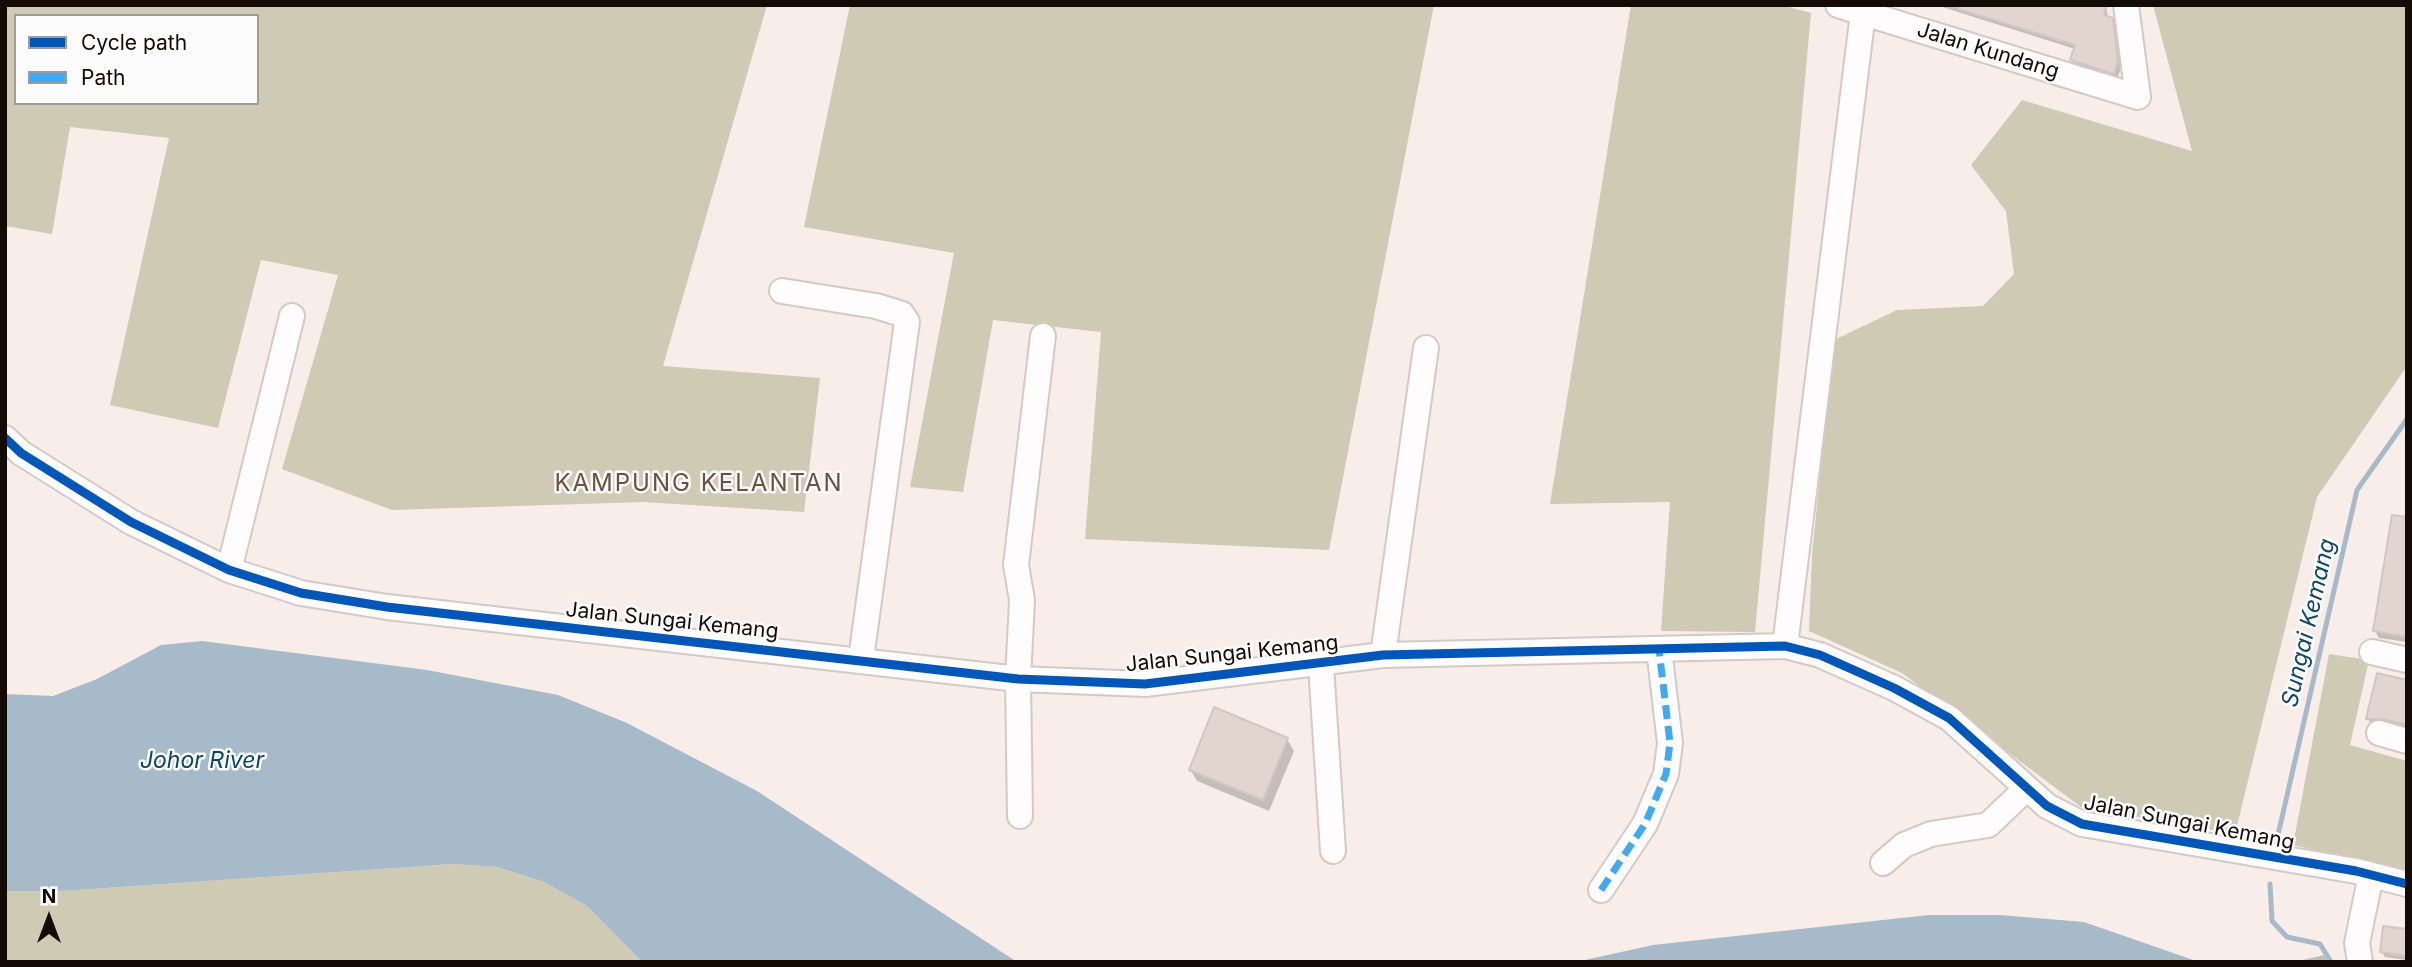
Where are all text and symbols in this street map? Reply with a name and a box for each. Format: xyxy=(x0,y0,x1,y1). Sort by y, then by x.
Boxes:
legend xyxy=(14,14,259,105)
street label: Jalan Kundang xyxy=(1914,17,2062,85)
text: Cycle path xyxy=(81,30,187,55)
text: Path xyxy=(81,65,126,90)
district label: KAMPUNG KELANTAN xyxy=(556,470,842,498)
water label: Sungai Kemang xyxy=(2276,536,2342,710)
street label: Jalan Sungai Kemang xyxy=(564,597,780,645)
street label: Jalan Sungai Kemang xyxy=(1124,630,1340,678)
water label: Johor River xyxy=(140,747,264,775)
street label: Jalan Sungai Kemang xyxy=(2082,790,2296,856)
north arrow xyxy=(14,883,84,953)
text: N xyxy=(42,885,56,908)

